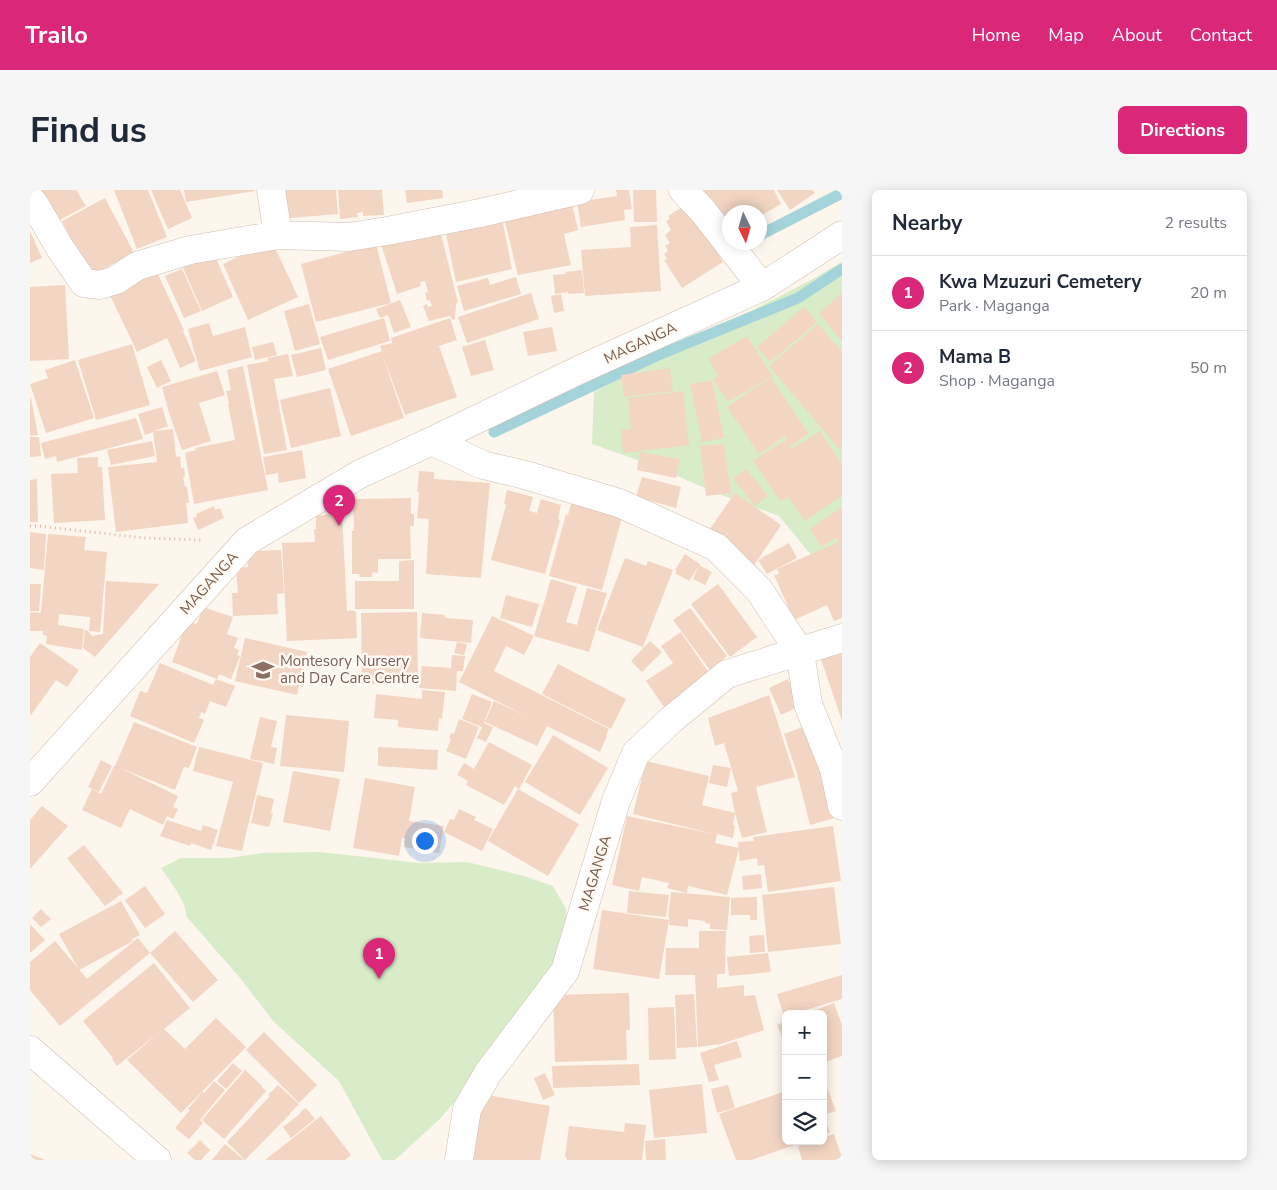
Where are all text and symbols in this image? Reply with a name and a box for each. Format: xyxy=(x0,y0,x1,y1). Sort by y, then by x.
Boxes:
text: Trailo xyxy=(25,19,88,51)
text: Home xyxy=(972,23,1020,47)
text: Map xyxy=(1048,23,1084,47)
text: About xyxy=(1112,23,1162,47)
text: Contact xyxy=(1190,23,1252,47)
button: Directions xyxy=(1118,106,1247,154)
text: Find us xyxy=(30,107,147,154)
north arrow xyxy=(722,205,767,250)
text: Nearby xyxy=(892,209,962,237)
text: 2 results xyxy=(1165,212,1227,234)
text: Kwa Mzuzuri Cemetery xyxy=(939,269,1141,295)
text: 1 xyxy=(903,282,913,304)
text: 20 m xyxy=(1190,282,1227,304)
text: Park · Maganga xyxy=(939,295,1050,317)
street label: MAGANGA xyxy=(600,317,680,369)
text: Mama B xyxy=(939,344,1011,370)
text: 2 xyxy=(903,357,913,379)
text: 50 m xyxy=(1190,357,1227,379)
text: Shop · Maganga xyxy=(939,370,1055,392)
pin: 2 xyxy=(323,485,355,526)
street label: MAGANGA xyxy=(175,547,243,619)
place label: Montesory Nursery and Day Care Centre xyxy=(280,651,419,688)
school or university icon: Montesory Nursery and Day Care Centre xyxy=(250,657,276,683)
your location xyxy=(412,828,438,854)
street label: MAGANGA xyxy=(574,833,616,913)
pin: 1 xyxy=(363,938,395,979)
map controls xyxy=(782,1010,827,1145)
button: + xyxy=(782,1010,827,1055)
button: − xyxy=(782,1055,827,1100)
button: layers xyxy=(782,1100,827,1145)

